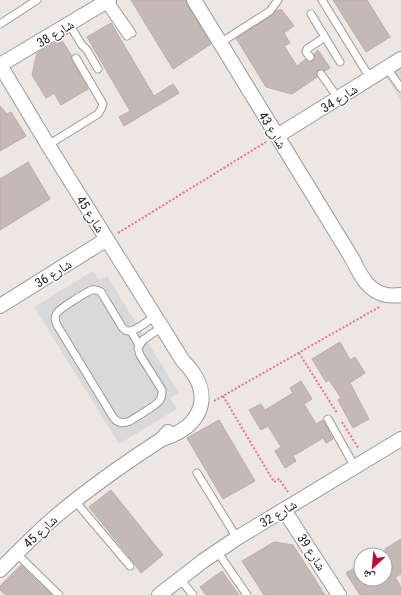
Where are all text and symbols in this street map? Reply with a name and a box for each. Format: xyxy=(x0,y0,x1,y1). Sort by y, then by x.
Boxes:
street label: شارع 38 xyxy=(34,17,78,52)
street label: شارع 34 xyxy=(318,81,361,117)
street label: شارع 43 xyxy=(254,109,289,153)
street label: شارع 45 xyxy=(72,193,108,236)
street label: شارع 36 xyxy=(32,256,75,292)
street label: شارع 32 xyxy=(257,497,301,532)
street label: شارع 45 xyxy=(20,512,62,552)
street label: شارع 39 xyxy=(293,531,329,574)
north arrow xyxy=(353,547,393,587)
text: ش xyxy=(360,566,377,584)

